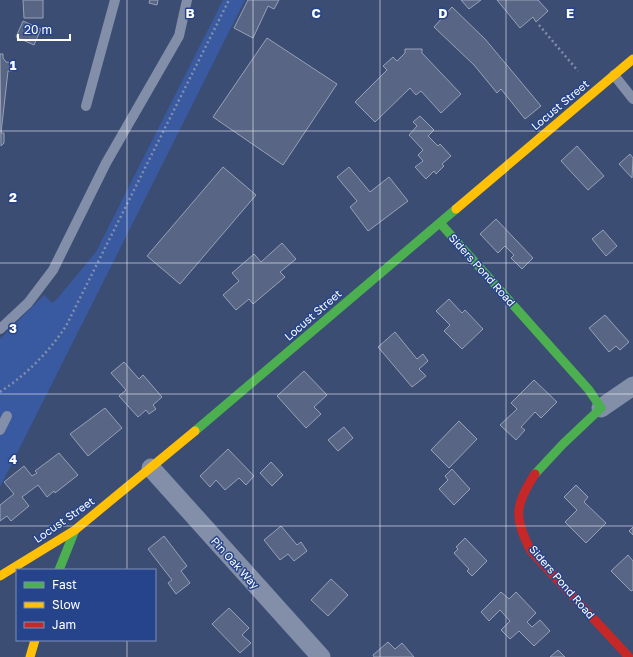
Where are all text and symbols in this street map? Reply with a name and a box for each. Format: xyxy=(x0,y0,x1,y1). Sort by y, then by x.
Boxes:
text: B xyxy=(185,5,195,21)
text: C xyxy=(311,5,321,21)
text: D xyxy=(438,5,448,21)
text: E xyxy=(566,5,574,21)
scale bar xyxy=(18,16,70,42)
text: 20 m xyxy=(24,22,52,37)
text: 1 xyxy=(10,57,17,73)
street label: Locust Street xyxy=(528,77,591,132)
text: 2 xyxy=(9,189,17,205)
street label: Siders Pond Road xyxy=(446,231,518,309)
street label: Locust Street xyxy=(282,286,344,343)
text: 3 xyxy=(9,320,17,336)
text: 4 xyxy=(9,451,17,467)
street label: Locust Street xyxy=(31,494,97,545)
street label: Pin Oak Way xyxy=(209,534,262,591)
street label: Siders Pond Road xyxy=(527,542,598,621)
legend xyxy=(16,569,156,641)
text: Fast xyxy=(52,577,77,592)
text: Slow xyxy=(52,597,80,612)
text: Jam xyxy=(52,617,76,632)

